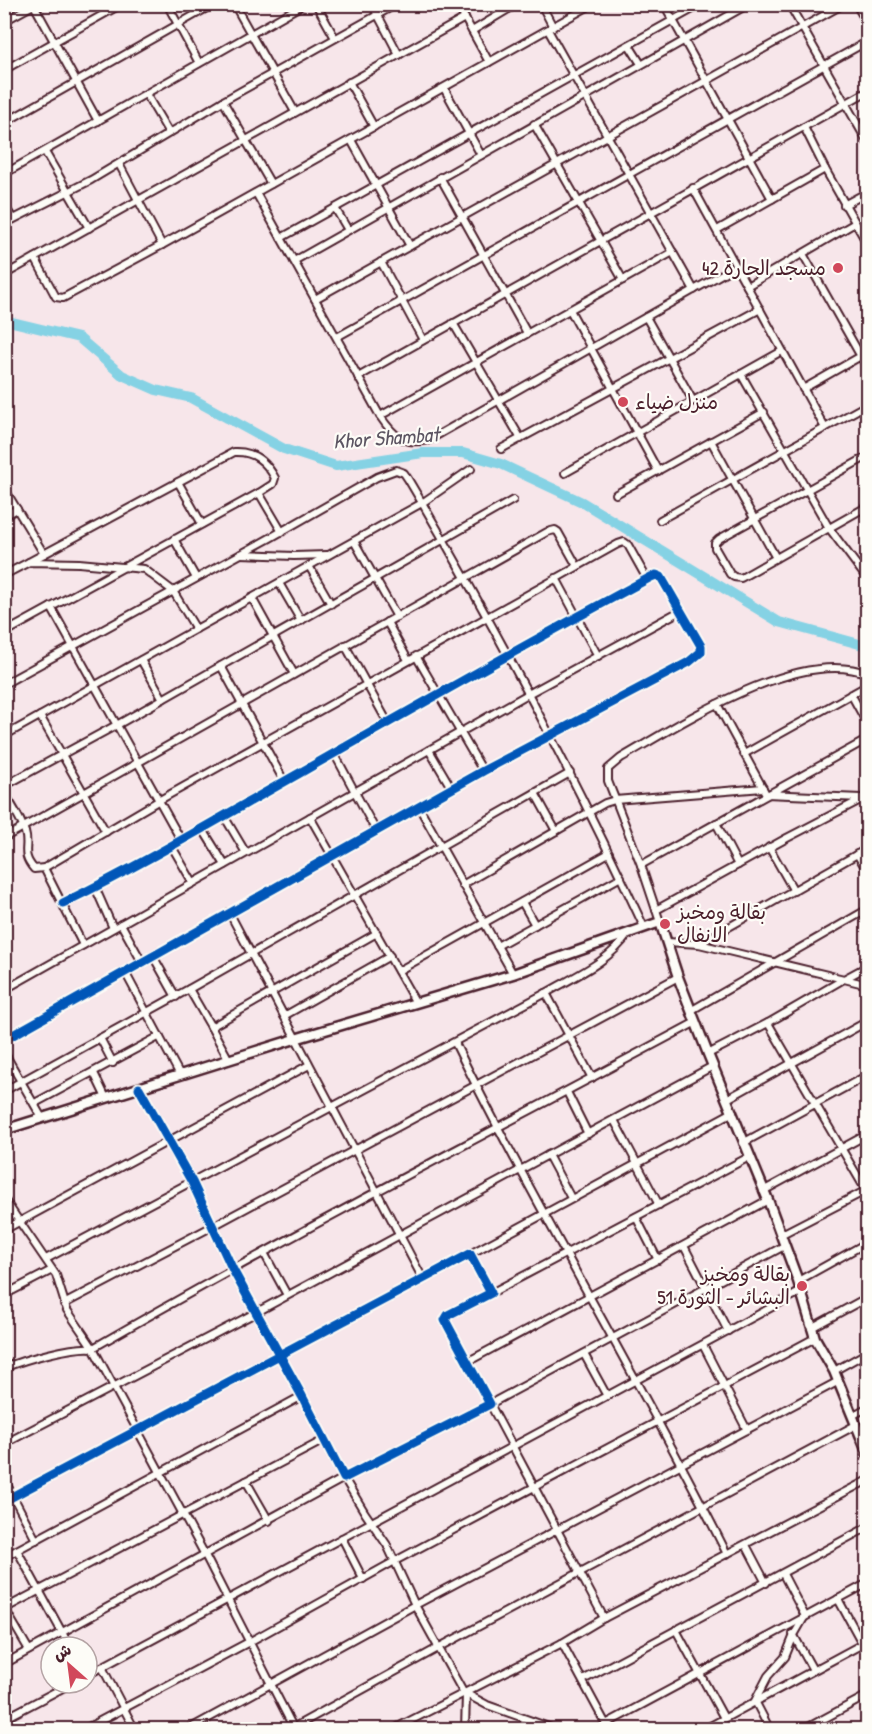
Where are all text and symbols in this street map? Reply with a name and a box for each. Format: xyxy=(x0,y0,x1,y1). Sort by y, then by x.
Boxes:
place label: مسجد الحارة 42 xyxy=(702,254,826,281)
marker: مسجد الحارة 42 xyxy=(831,261,845,275)
place label: منزل ضياء xyxy=(635,388,718,415)
marker: منزل ضياء xyxy=(616,395,630,409)
water label: Khor Shambat xyxy=(332,419,443,456)
place label: بقالة ومخبز الانفال xyxy=(675,898,766,948)
marker: بقالة ومخبز الانفال xyxy=(658,917,672,931)
place label: بقالة ومخبز البشائر - الثورة 51 xyxy=(657,1260,790,1310)
marker: بقالة ومخبز البشائر - الثورة 51 xyxy=(795,1279,809,1293)
north arrow xyxy=(39,1635,99,1695)
text: ش xyxy=(49,1638,75,1666)

